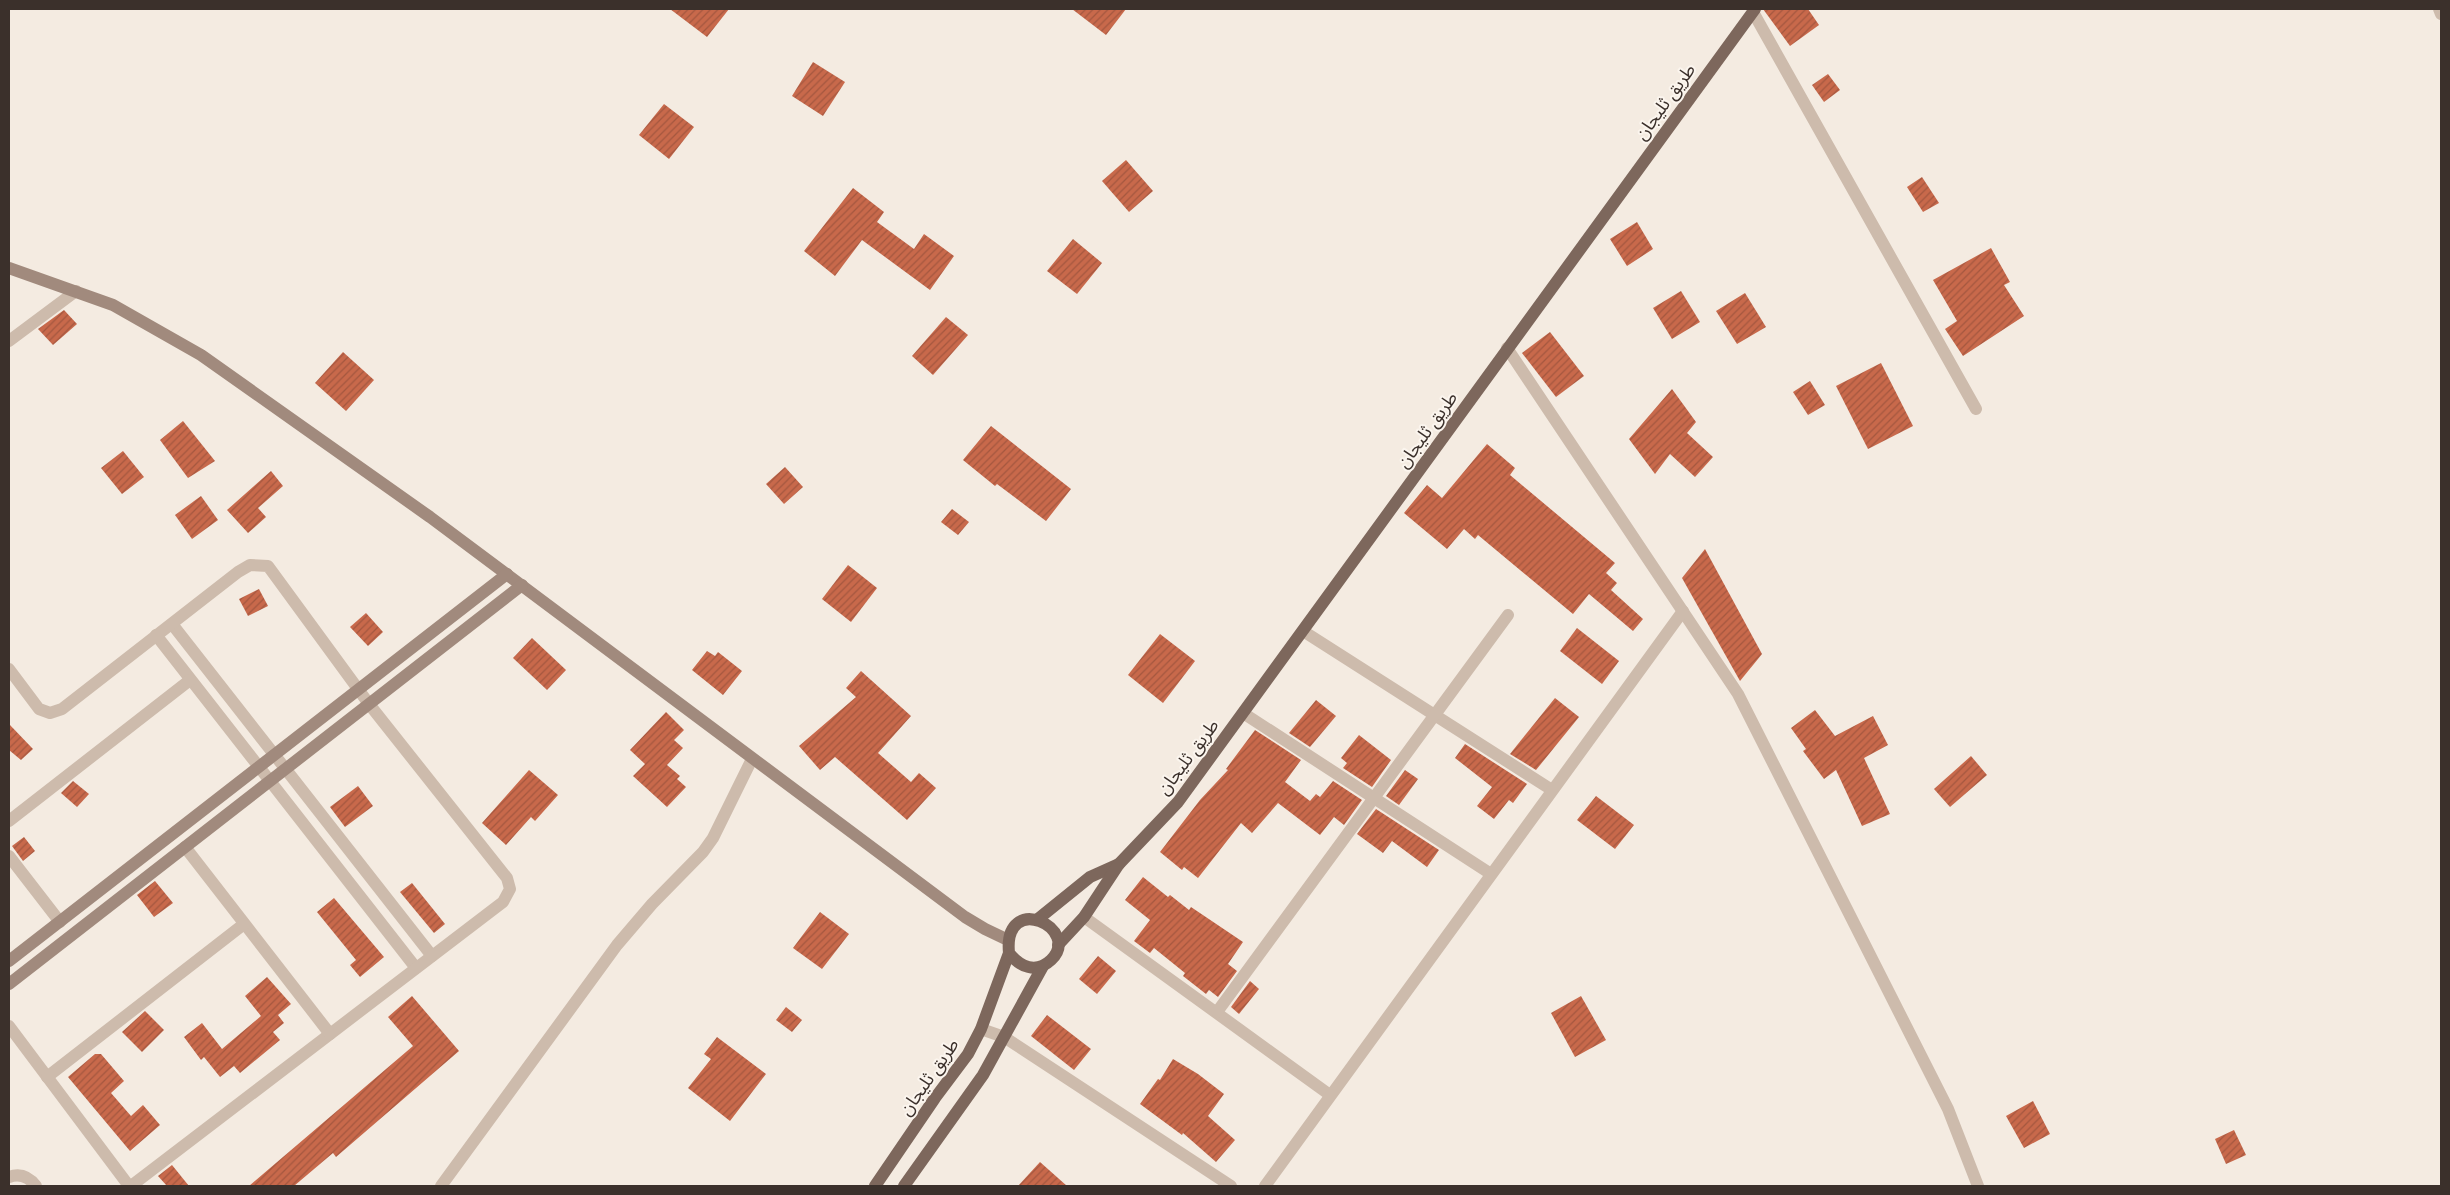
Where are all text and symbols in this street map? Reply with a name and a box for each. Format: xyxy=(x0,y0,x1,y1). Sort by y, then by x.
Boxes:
street label: طريق ثليجان xyxy=(1630,59,1700,145)
street label: طريق ثليجان xyxy=(1392,387,1462,473)
street label: طريق ثليجان xyxy=(1152,715,1224,799)
street label: طريق ثليجان xyxy=(894,1034,964,1120)

